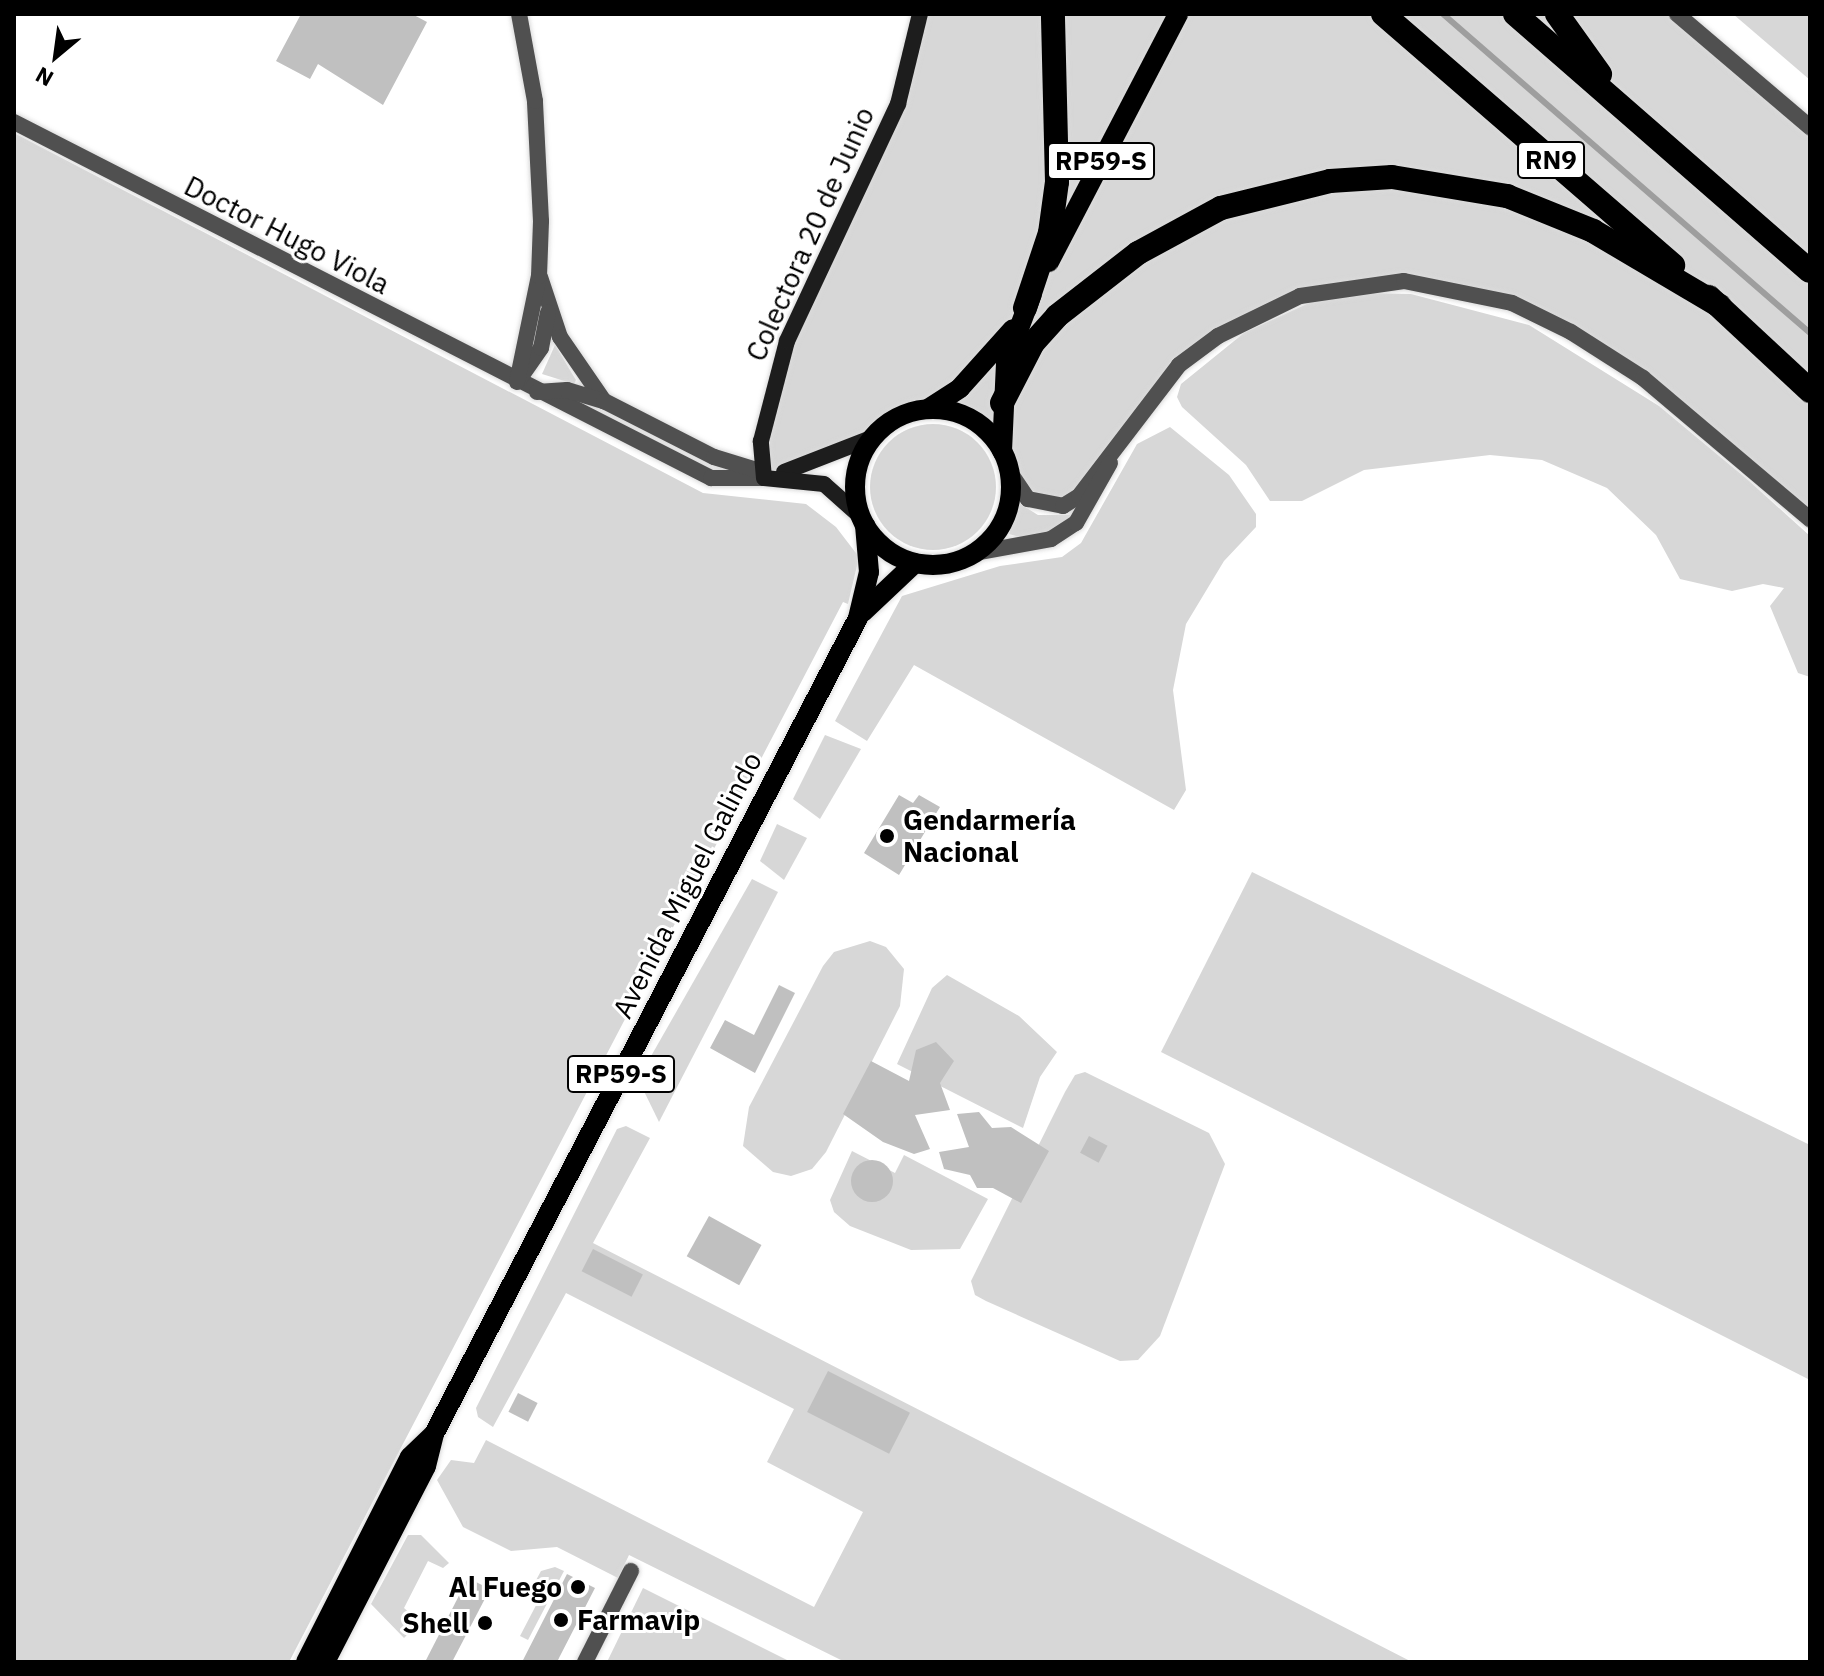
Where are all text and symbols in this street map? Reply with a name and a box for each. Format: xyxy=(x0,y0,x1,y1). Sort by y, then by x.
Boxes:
north arrow xyxy=(16,16,96,96)
text: N xyxy=(30,61,58,94)
street label: Colectora 20 de Junio xyxy=(739,102,881,366)
road number: RN9 xyxy=(1517,138,1585,182)
road number: RP59-S xyxy=(1047,139,1155,183)
street label: Doctor Hugo Viola xyxy=(179,169,395,301)
street label: Avenida Miguel Galindo xyxy=(605,746,769,1024)
place label: Gendarmería Nacional xyxy=(903,803,1076,869)
marker: Gendarmería Nacional xyxy=(878,827,896,845)
road number: RP59-S xyxy=(567,1052,675,1096)
place label: Al Fuego xyxy=(449,1570,562,1604)
marker: Al Fuego xyxy=(569,1578,587,1596)
place label: Farmavip xyxy=(577,1603,700,1637)
place label: Shell xyxy=(402,1606,469,1640)
marker: Farmavip xyxy=(552,1611,570,1629)
marker: Shell xyxy=(476,1614,494,1632)

